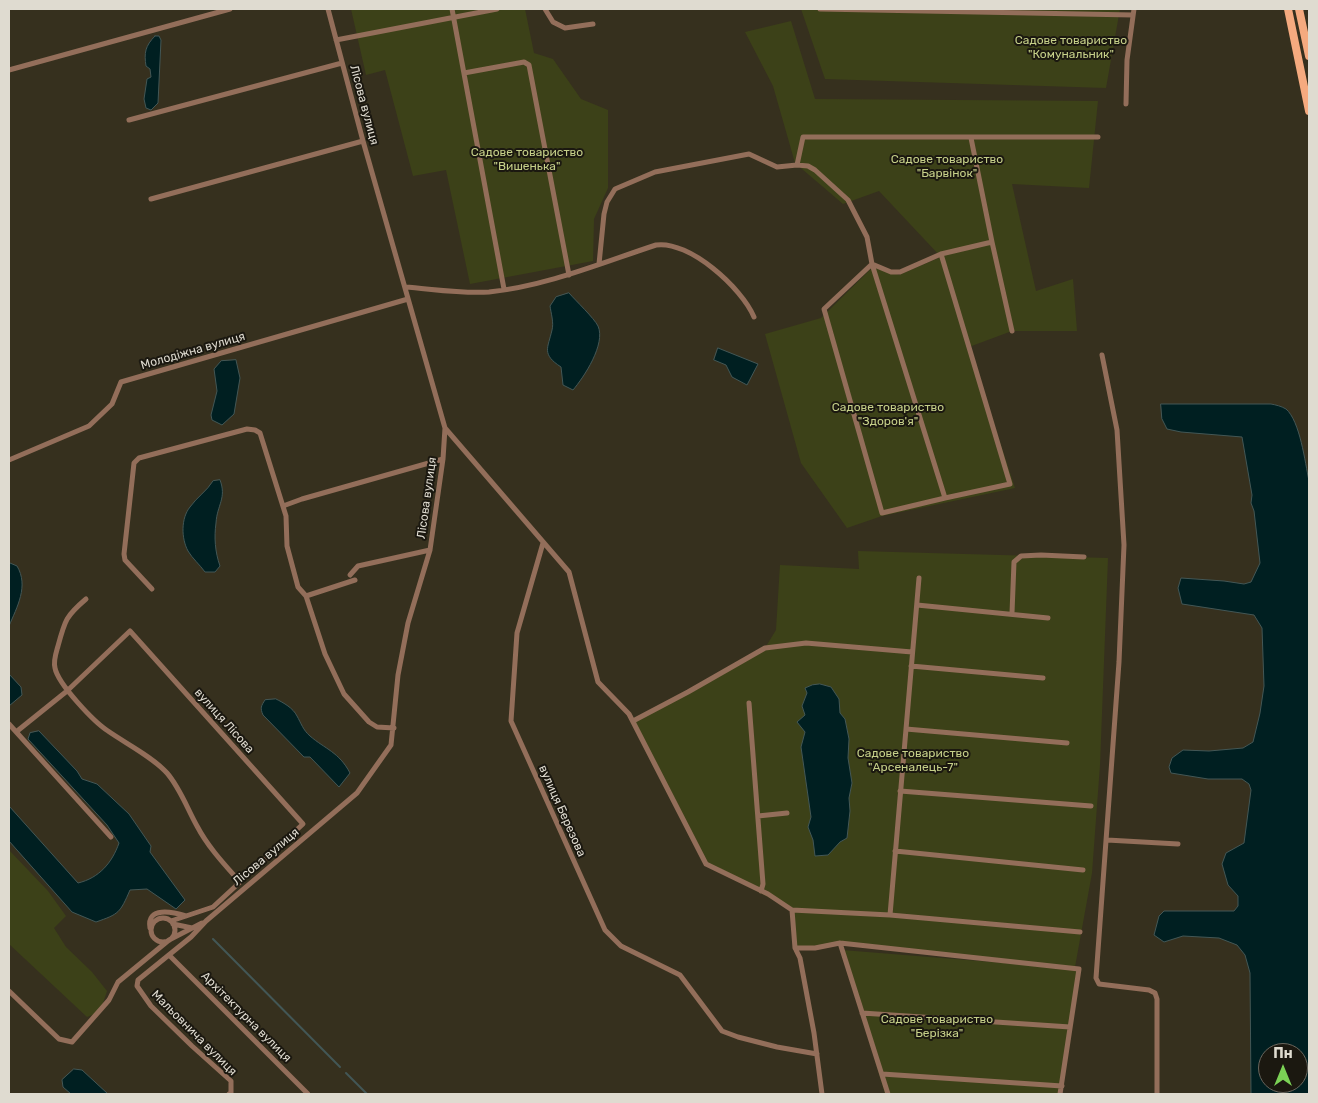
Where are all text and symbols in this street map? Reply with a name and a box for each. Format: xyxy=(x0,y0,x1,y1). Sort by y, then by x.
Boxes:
park label: Садове товариство "Комунальник" xyxy=(1015,34,1127,62)
street label: Лісова вулиця xyxy=(346,63,382,147)
park label: Садове товариство "Вишенька" xyxy=(471,146,583,174)
park label: Садове товариство "Барвінок" xyxy=(891,153,1003,181)
street label: Молодіжна вулиця xyxy=(139,329,247,373)
park label: Садове товариство "Здоров'я" xyxy=(832,401,944,429)
street label: Лісова вулиця xyxy=(414,456,440,540)
street label: вулиця Лісова xyxy=(191,686,257,756)
park label: Садове товариство "Арсеналець-7" xyxy=(857,747,969,775)
street label: вулиця Березова xyxy=(535,763,589,859)
street label: Лісова вулиця xyxy=(230,825,302,889)
street label: Архітектурна вулиця xyxy=(198,969,294,1065)
street label: Мальовнича вулиця xyxy=(148,987,240,1079)
park label: Садове товариство "Берізка" xyxy=(881,1013,993,1041)
north arrow xyxy=(1258,1043,1308,1093)
text: Пн xyxy=(1273,1045,1293,1062)

